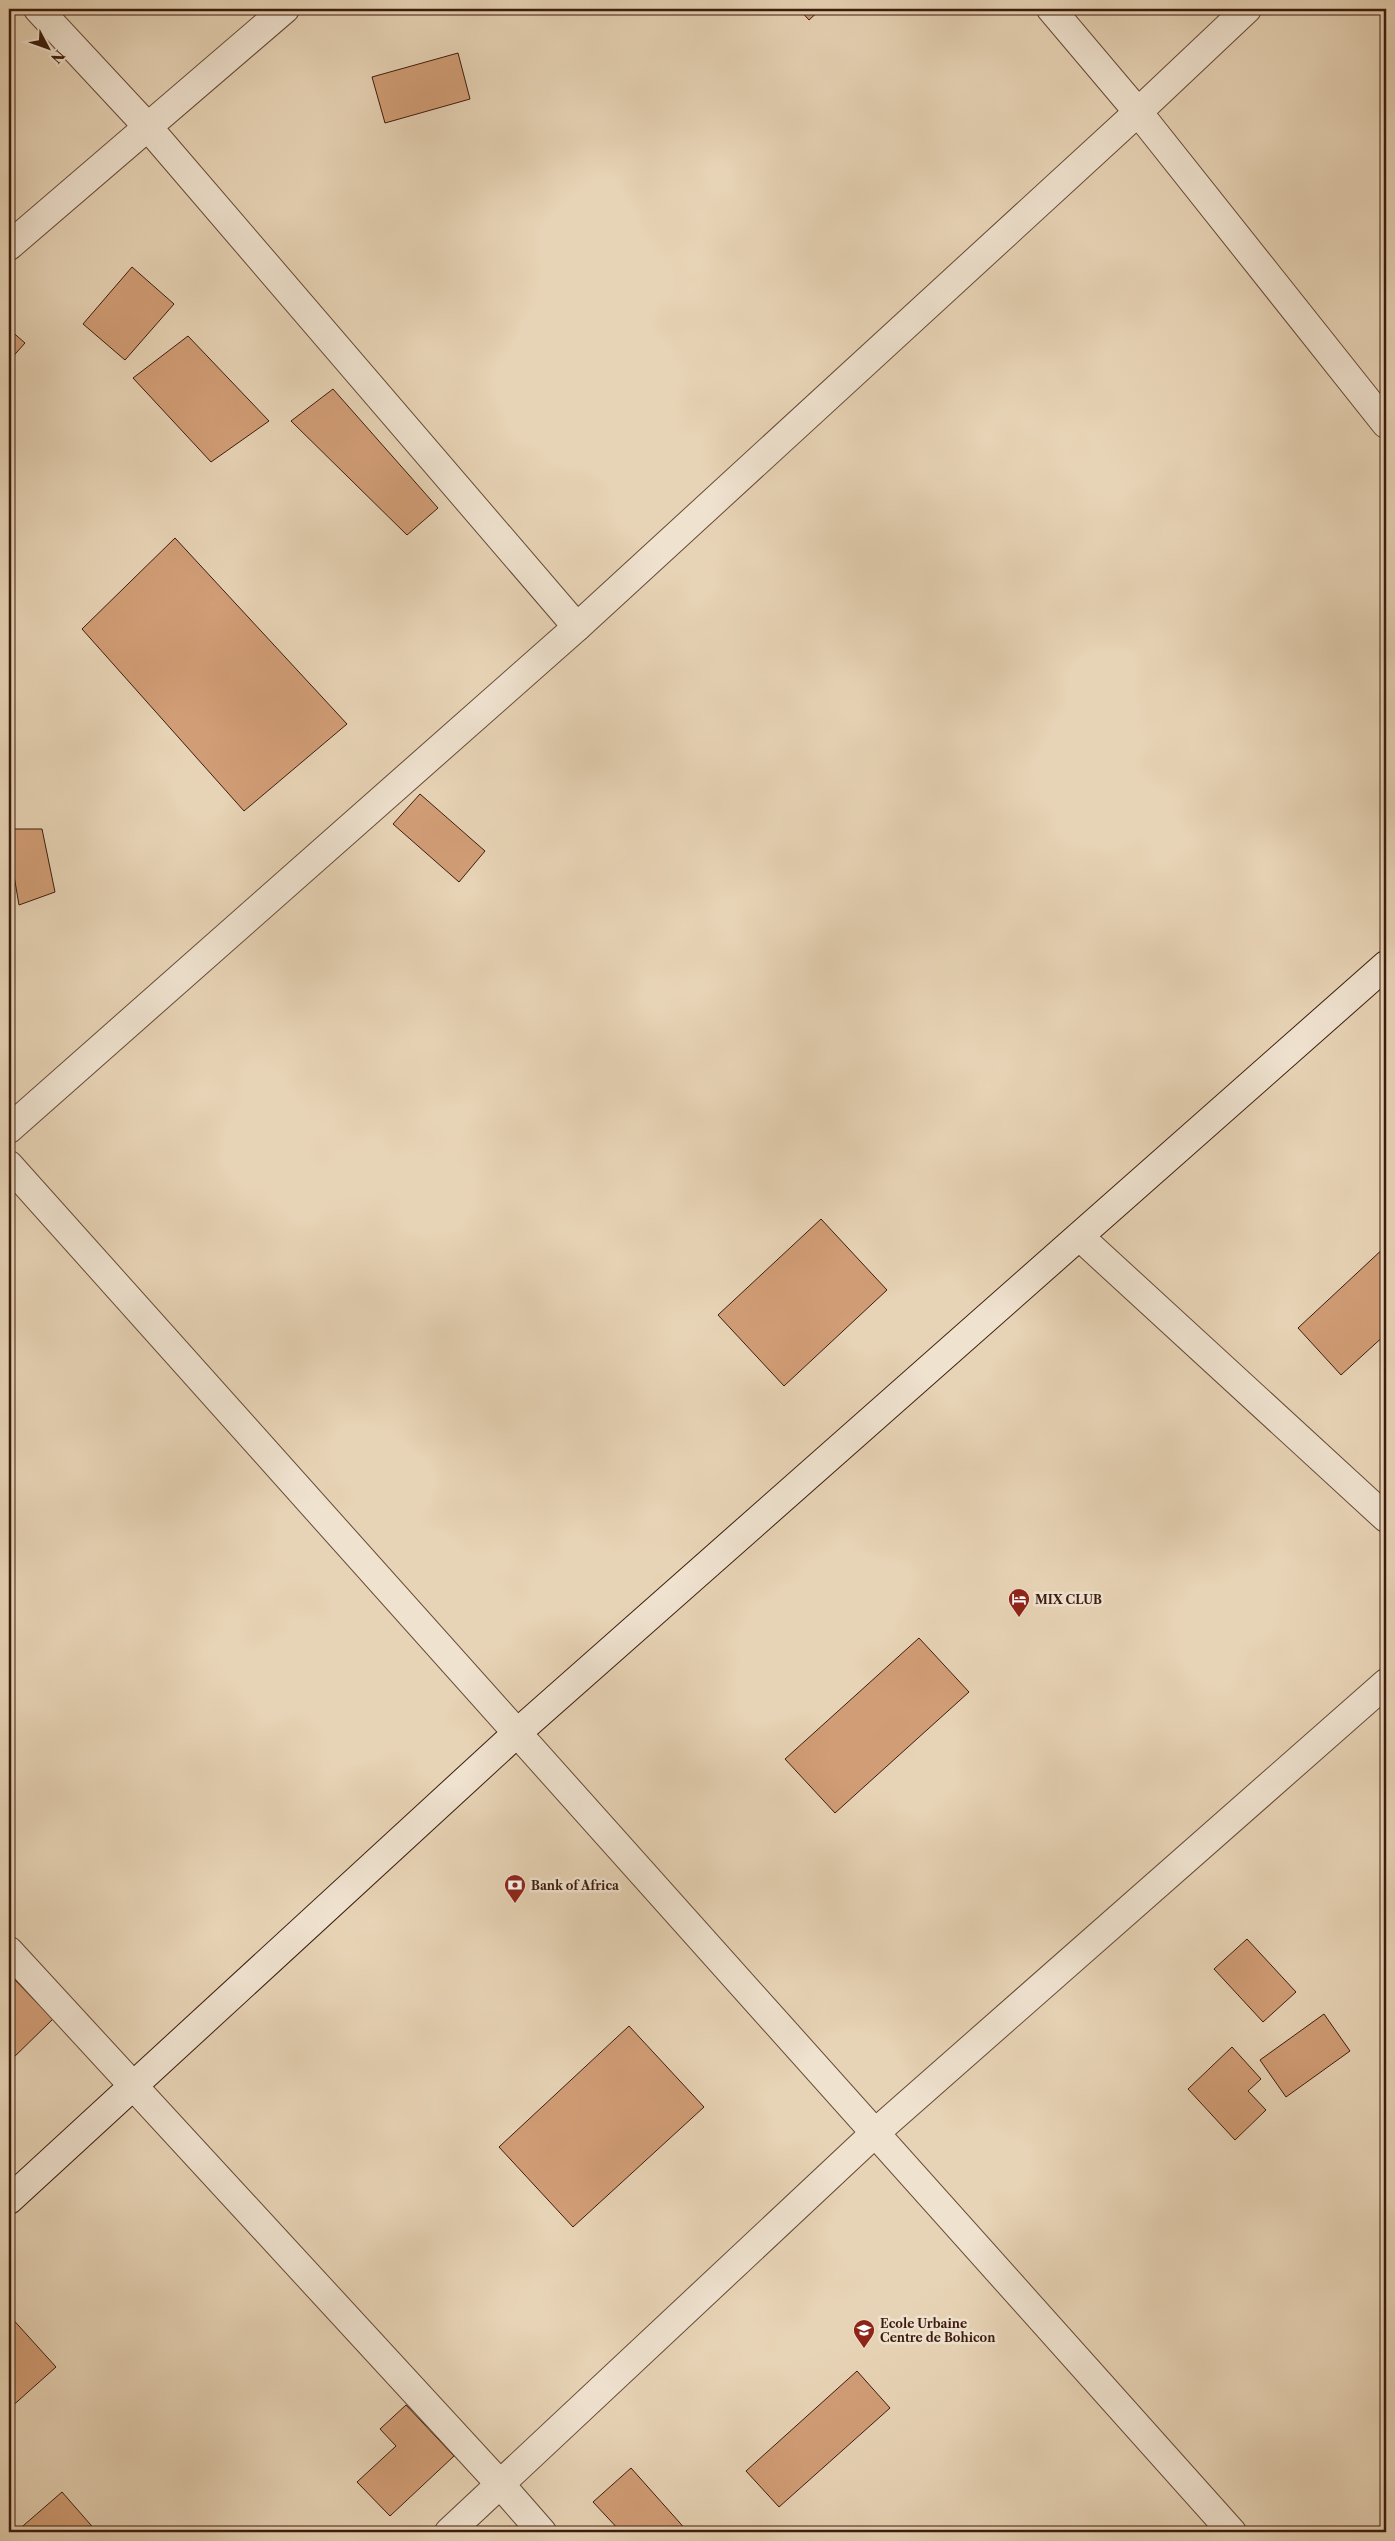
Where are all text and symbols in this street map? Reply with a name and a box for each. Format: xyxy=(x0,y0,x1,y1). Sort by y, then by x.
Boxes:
north arrow xyxy=(22,22,72,72)
text: N xyxy=(47,46,69,67)
hotel icon: MIX CLUB xyxy=(1007,1587,1031,1618)
place label: MIX CLUB xyxy=(1035,1592,1102,1607)
bank icon: Bank of Africa xyxy=(503,1873,527,1904)
place label: Bank of Africa xyxy=(531,1878,620,1893)
place label: Ecole Urbaine Centre de Bohicon xyxy=(880,2316,996,2345)
school or university icon: Ecole Urbaine Centre de Bohicon xyxy=(852,2318,876,2349)

